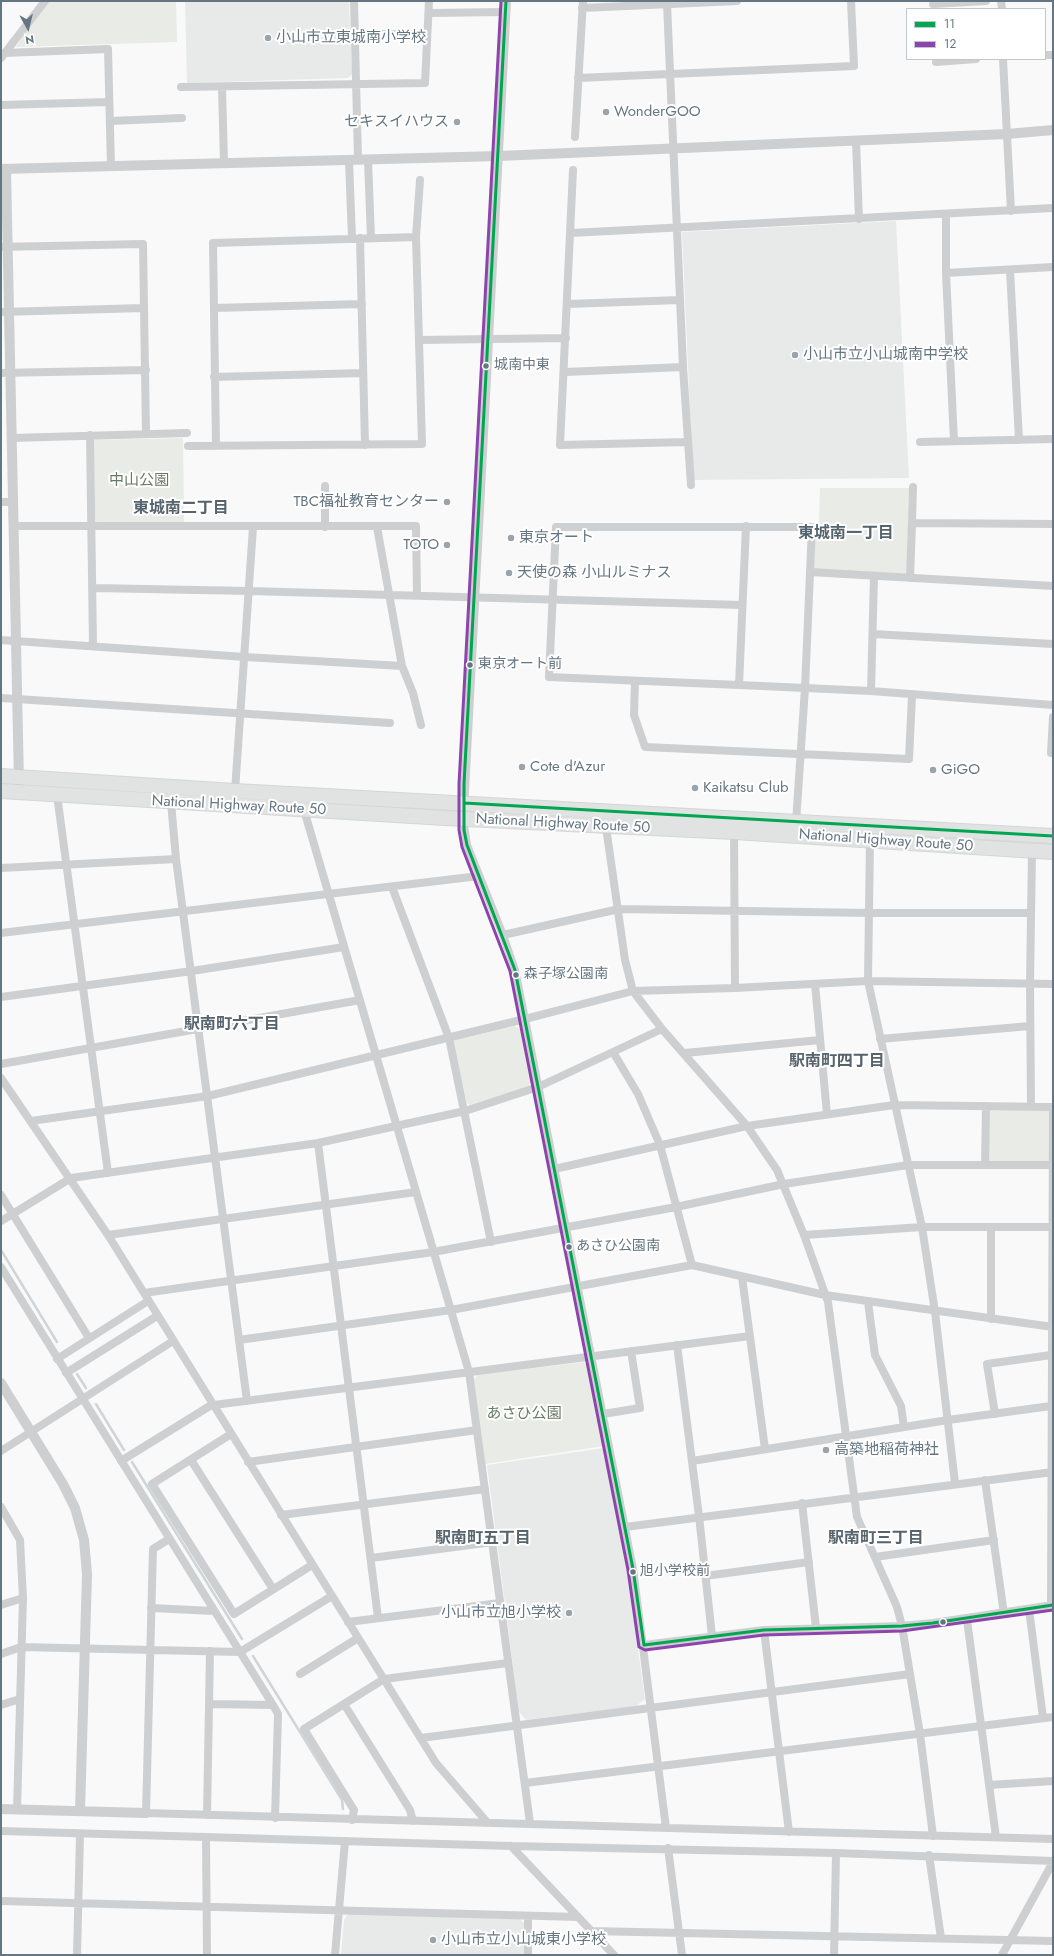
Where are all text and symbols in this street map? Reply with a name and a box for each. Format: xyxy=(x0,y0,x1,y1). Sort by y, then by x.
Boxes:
north arrow xyxy=(8,8,48,48)
legend xyxy=(906,8,1046,60)
text: 11 xyxy=(944,15,955,33)
place label: 小山市立東城南小学校 xyxy=(276,29,426,47)
text: N xyxy=(24,31,35,48)
marker: 小山市立東城南小学校 xyxy=(263,33,273,43)
text: 12 xyxy=(944,35,956,53)
place label: WonderGOO xyxy=(614,103,701,121)
marker: WonderGOO xyxy=(601,107,611,117)
place label: セキスイハウス xyxy=(344,113,449,131)
marker: セキスイハウス xyxy=(452,117,462,127)
place label: 小山市立小山城南中学校 xyxy=(803,346,968,364)
marker: 小山市立小山城南中学校 xyxy=(790,350,800,360)
place label: 城南中東 xyxy=(494,358,550,374)
marker: 城南中東 xyxy=(481,361,491,371)
park label: 中山公園 xyxy=(109,472,169,490)
place label: TBC福祉教育センター xyxy=(293,493,439,511)
marker: TBC福祉教育センター xyxy=(442,497,452,507)
district label: 東城南二丁目 xyxy=(133,499,229,519)
district label: 東城南一丁目 xyxy=(798,524,894,544)
place label: 東京オート xyxy=(519,529,594,547)
marker: 東京オート xyxy=(506,533,516,543)
place label: TOTO xyxy=(403,536,439,554)
marker: TOTO xyxy=(442,540,452,550)
place label: 天使の森 小山ルミナス xyxy=(517,564,671,582)
marker: 天使の森 小山ルミナス xyxy=(504,568,514,578)
place label: 東京オート前 xyxy=(478,657,562,673)
marker: 東京オート前 xyxy=(465,660,475,670)
place label: Cote d'Azur xyxy=(530,758,605,776)
place label: GiGO xyxy=(941,761,980,779)
marker: Cote d'Azur xyxy=(517,762,527,772)
marker: GiGO xyxy=(928,765,938,775)
place label: Kaikatsu Club xyxy=(703,779,789,797)
marker: Kaikatsu Club xyxy=(690,783,700,793)
street label: National Highway Route 50 xyxy=(151,792,327,820)
street label: National Highway Route 50 xyxy=(475,810,651,838)
street label: National Highway Route 50 xyxy=(798,826,974,856)
place label: 森子塚公園南 xyxy=(524,967,608,983)
marker: 森子塚公園南 xyxy=(511,970,521,980)
district label: 駅南町六丁目 xyxy=(184,1015,280,1035)
district label: 駅南町四丁目 xyxy=(789,1052,885,1072)
place label: あさひ公園南 xyxy=(576,1239,660,1255)
marker: あさひ公園南 xyxy=(564,1242,574,1252)
park label: あさひ公園 xyxy=(487,1405,561,1423)
place label: 高築地稲荷神社 xyxy=(834,1441,939,1459)
marker: 高築地稲荷神社 xyxy=(821,1445,831,1455)
district label: 駅南町五丁目 xyxy=(435,1529,531,1549)
district label: 駅南町三丁目 xyxy=(828,1529,924,1549)
place label: 旭小学校前 xyxy=(640,1564,710,1580)
marker: 旭小学校前 xyxy=(628,1567,638,1577)
place label: 小山市立旭小学校 xyxy=(441,1604,561,1622)
marker: 小山市立旭小学校 xyxy=(564,1608,574,1618)
unlabelled marker xyxy=(938,1617,948,1627)
place label: 小山市立小山城東小学校 xyxy=(441,1931,606,1949)
marker: 小山市立小山城東小学校 xyxy=(428,1935,438,1945)

